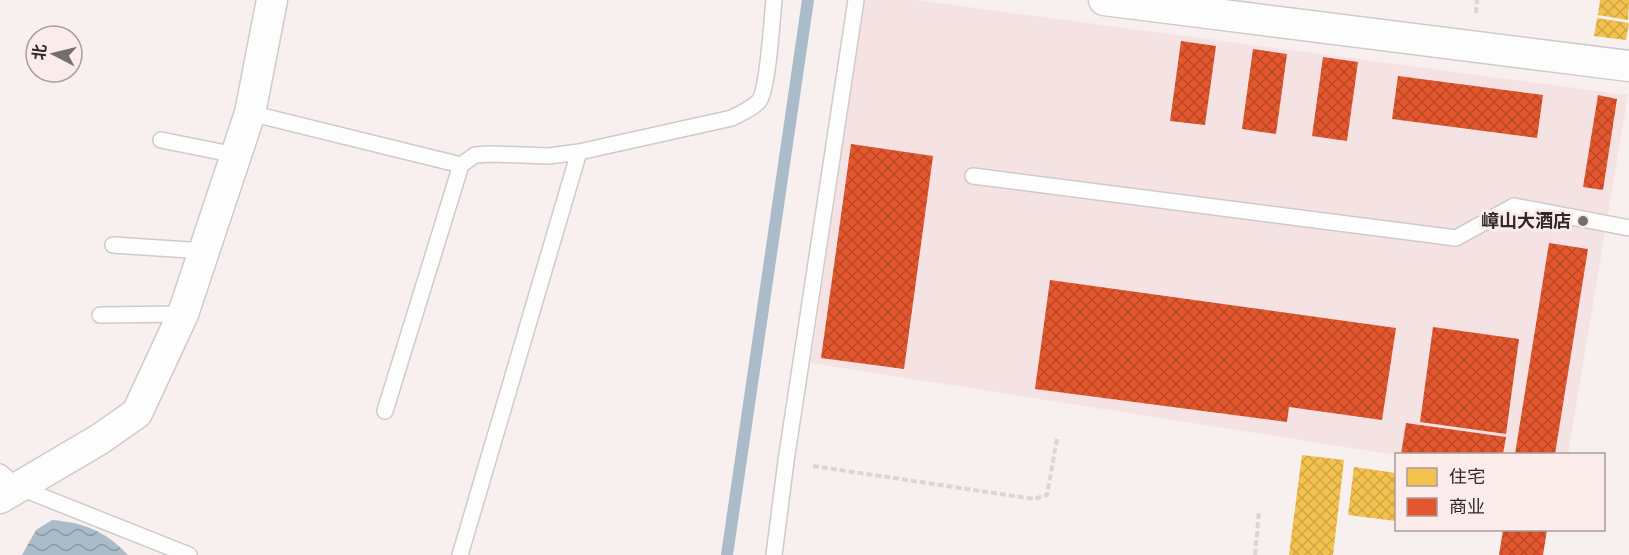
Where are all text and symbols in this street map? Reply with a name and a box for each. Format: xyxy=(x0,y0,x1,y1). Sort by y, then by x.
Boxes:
north arrow xyxy=(24,24,84,84)
text: 北 xyxy=(29,43,49,61)
place label: 嶂山大酒店 xyxy=(1481,210,1571,231)
marker: 嶂山大酒店 xyxy=(1576,214,1590,228)
legend xyxy=(1395,453,1605,531)
text: 住宅 xyxy=(1449,466,1485,487)
text: 商业 xyxy=(1449,496,1485,517)

